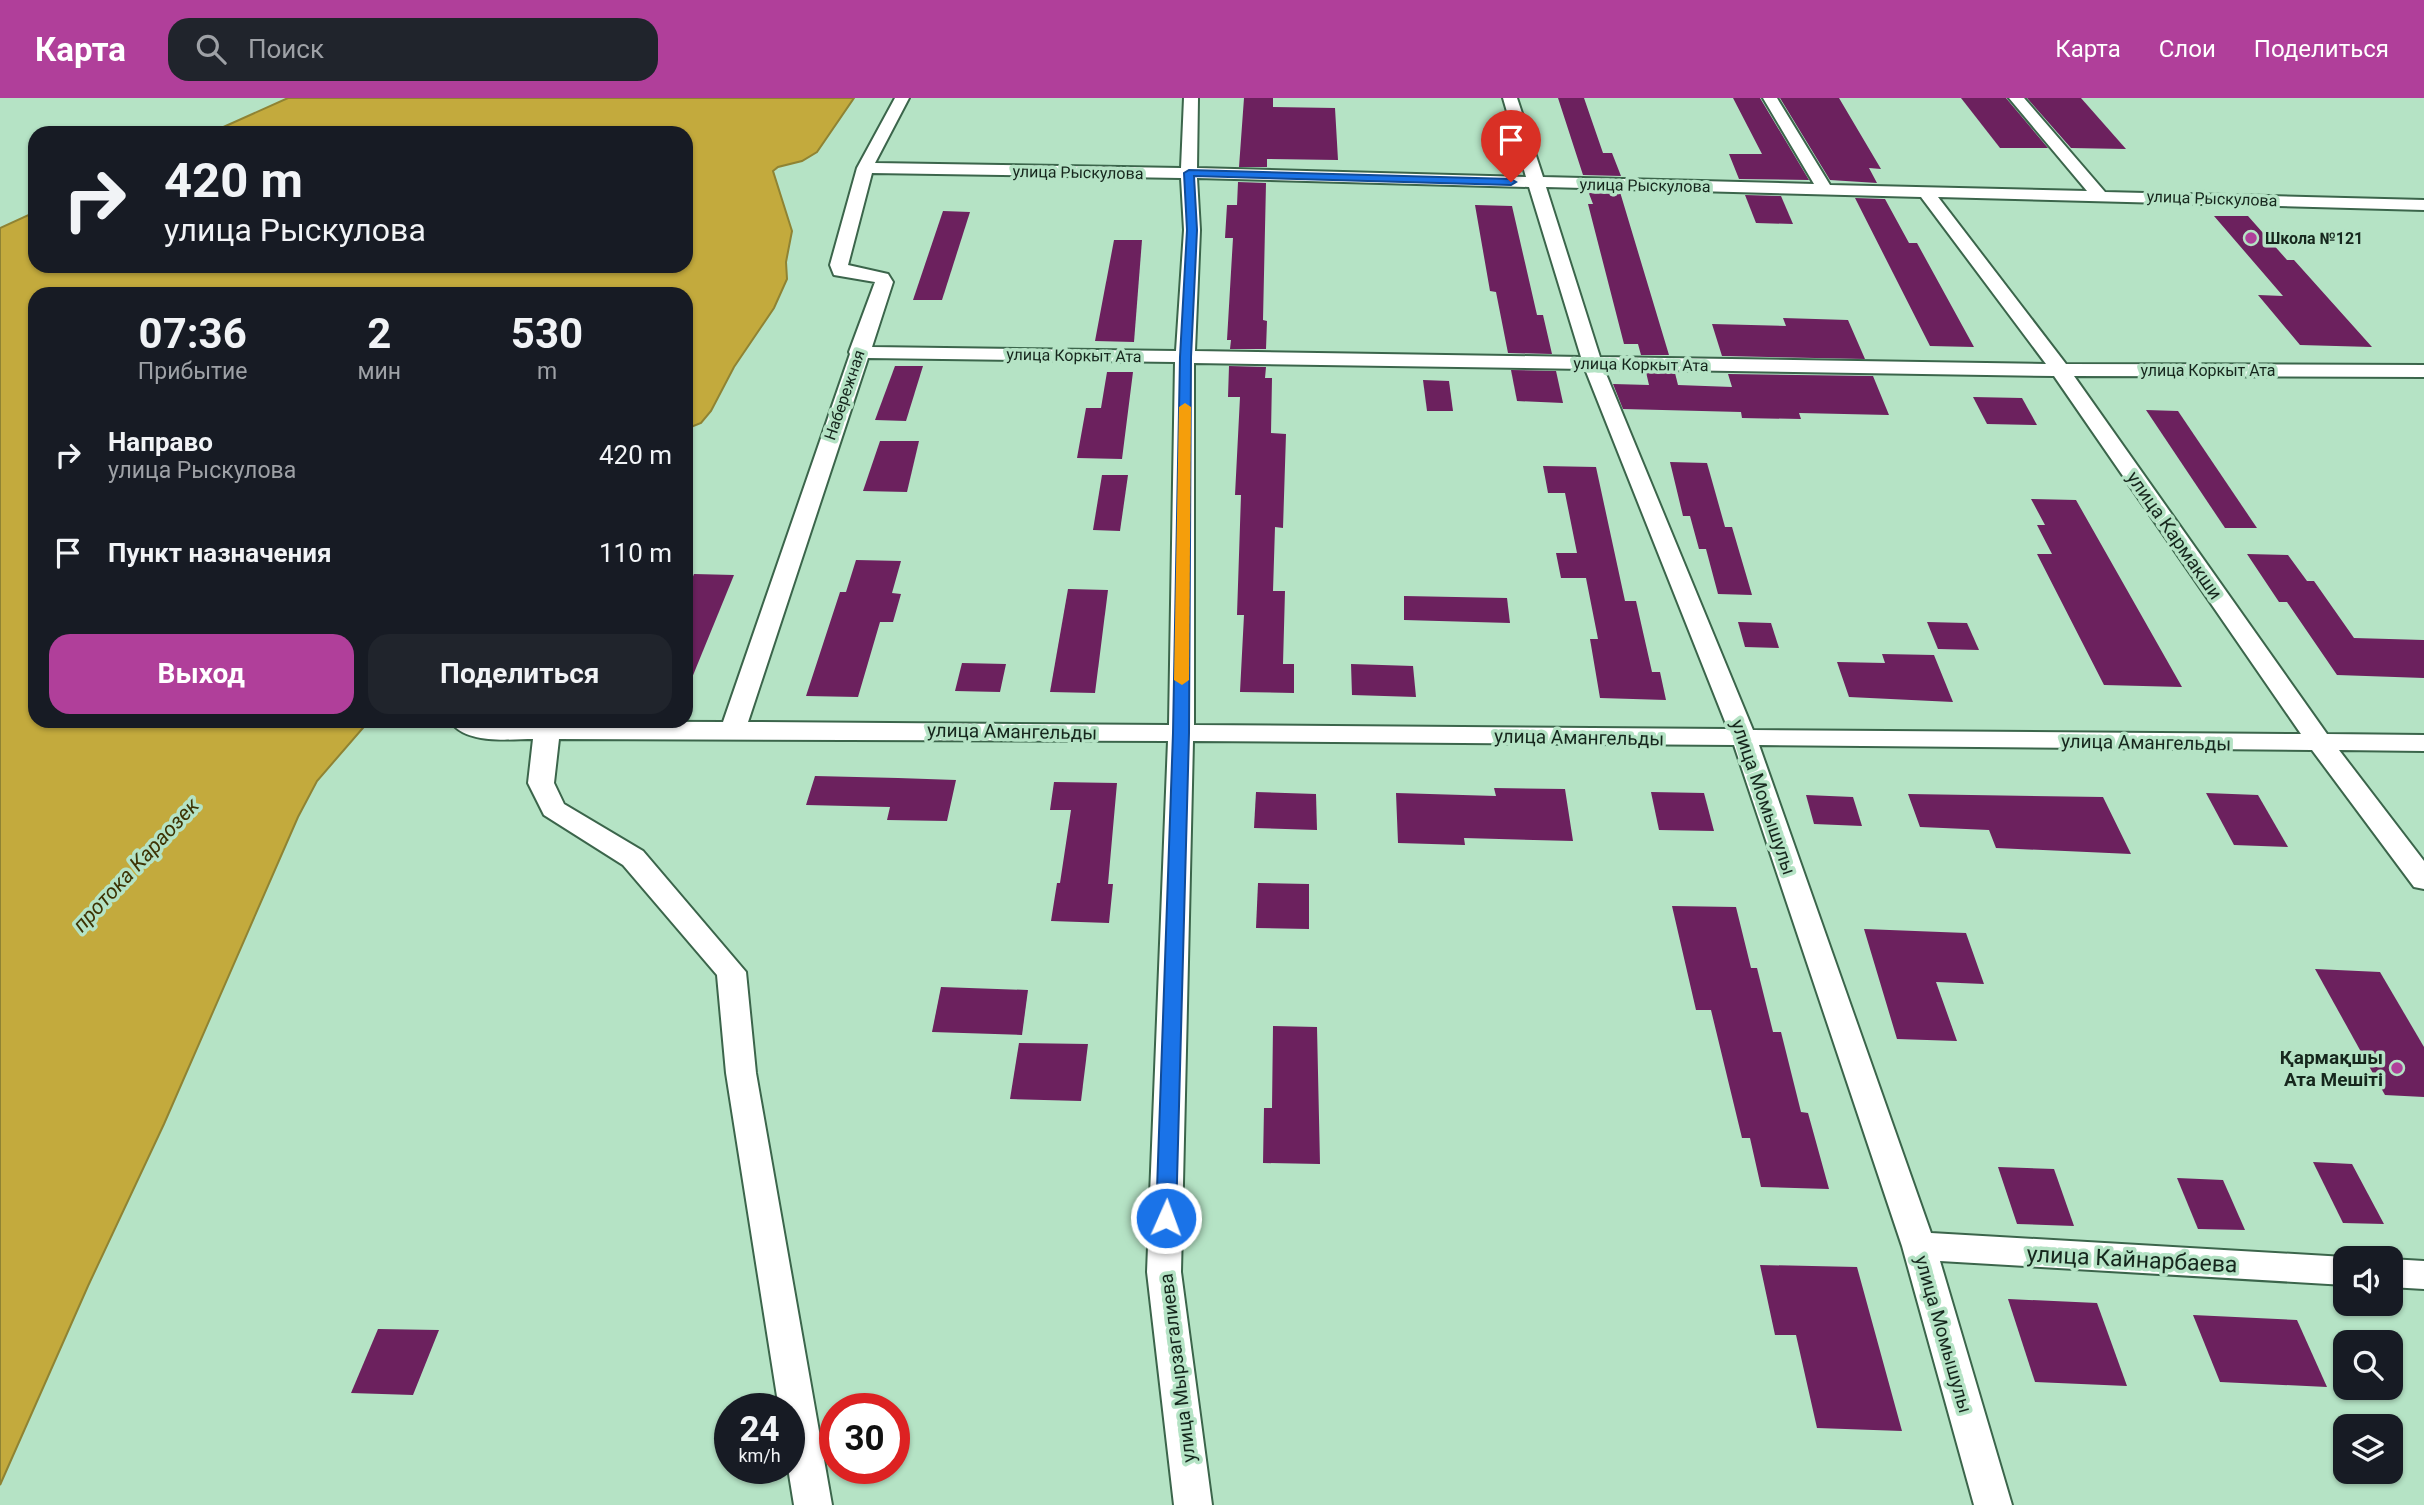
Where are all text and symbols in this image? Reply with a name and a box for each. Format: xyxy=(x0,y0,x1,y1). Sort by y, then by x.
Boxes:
search box xyxy=(168,18,658,81)
text: Карта xyxy=(35,30,126,69)
icon: search xyxy=(192,30,230,68)
text: Поиск xyxy=(248,34,324,64)
text: Карта xyxy=(2055,35,2121,63)
text: Слои xyxy=(2159,35,2216,63)
text: Поделиться xyxy=(2254,35,2389,63)
pin xyxy=(1481,110,1541,182)
icon: arrive xyxy=(1492,121,1530,159)
text: 420 m xyxy=(164,152,303,209)
icon: right xyxy=(49,154,140,245)
street label: улица Рыскулова xyxy=(1012,162,1144,183)
street label: улица Рыскулова xyxy=(1579,175,1711,196)
street label: улица Рыскулова xyxy=(2146,187,2278,210)
text: улица Рыскулова xyxy=(164,211,426,249)
place label: Школа №121 xyxy=(2265,229,2363,248)
marker: Школа №121 xyxy=(2243,230,2259,246)
text: 07:36 xyxy=(139,309,247,358)
text: 2 xyxy=(367,309,391,358)
text: 530 xyxy=(511,309,583,358)
street label: улица Коркыт Ата xyxy=(1006,345,1142,366)
street label: Набережная xyxy=(820,348,869,443)
street label: улица Коркыт Ата xyxy=(1573,354,1709,375)
text: Прибытие xyxy=(138,358,248,385)
text: мин xyxy=(357,358,401,385)
text: m xyxy=(537,358,557,385)
street label: улица Коркыт Ата xyxy=(2140,361,2276,380)
text: Направо xyxy=(108,427,213,457)
icon: right xyxy=(49,436,87,474)
text: 420 m xyxy=(599,440,672,470)
text: улица Рыскулова xyxy=(108,457,296,484)
street label: улица Кармакши xyxy=(2122,467,2227,604)
icon: arrive xyxy=(49,534,87,572)
text: Пункт назначения xyxy=(108,538,332,568)
text: 110 m xyxy=(599,538,672,568)
button: Выход xyxy=(49,634,354,714)
button: Поделиться xyxy=(368,634,672,714)
street label: улица Момышулы xyxy=(1726,716,1801,878)
street label: улица Амангельды xyxy=(927,719,1097,744)
street label: улица Амангельды xyxy=(1494,725,1664,750)
street label: улица Амангельды xyxy=(2061,730,2231,755)
water label: протока Караозек xyxy=(68,793,205,937)
place label: Қармақшы Ата Мешіті xyxy=(2280,1046,2383,1091)
marker: Қармақшы Ата Мешіті xyxy=(2389,1060,2405,1076)
position arrow xyxy=(1129,1181,1203,1255)
street label: улица Кайнарбаева xyxy=(2026,1240,2238,1279)
map controls xyxy=(2333,1246,2403,1484)
button: sound xyxy=(2333,1246,2403,1316)
street label: улица Момышулы xyxy=(1910,1253,1977,1416)
street label: улица Мырзагалиева xyxy=(1154,1272,1201,1464)
button: search xyxy=(2333,1330,2403,1400)
speed limit sign: 30 xyxy=(819,1393,910,1484)
text: 24 xyxy=(739,1409,780,1450)
button: layers xyxy=(2333,1414,2403,1484)
text: km/h xyxy=(738,1445,781,1466)

